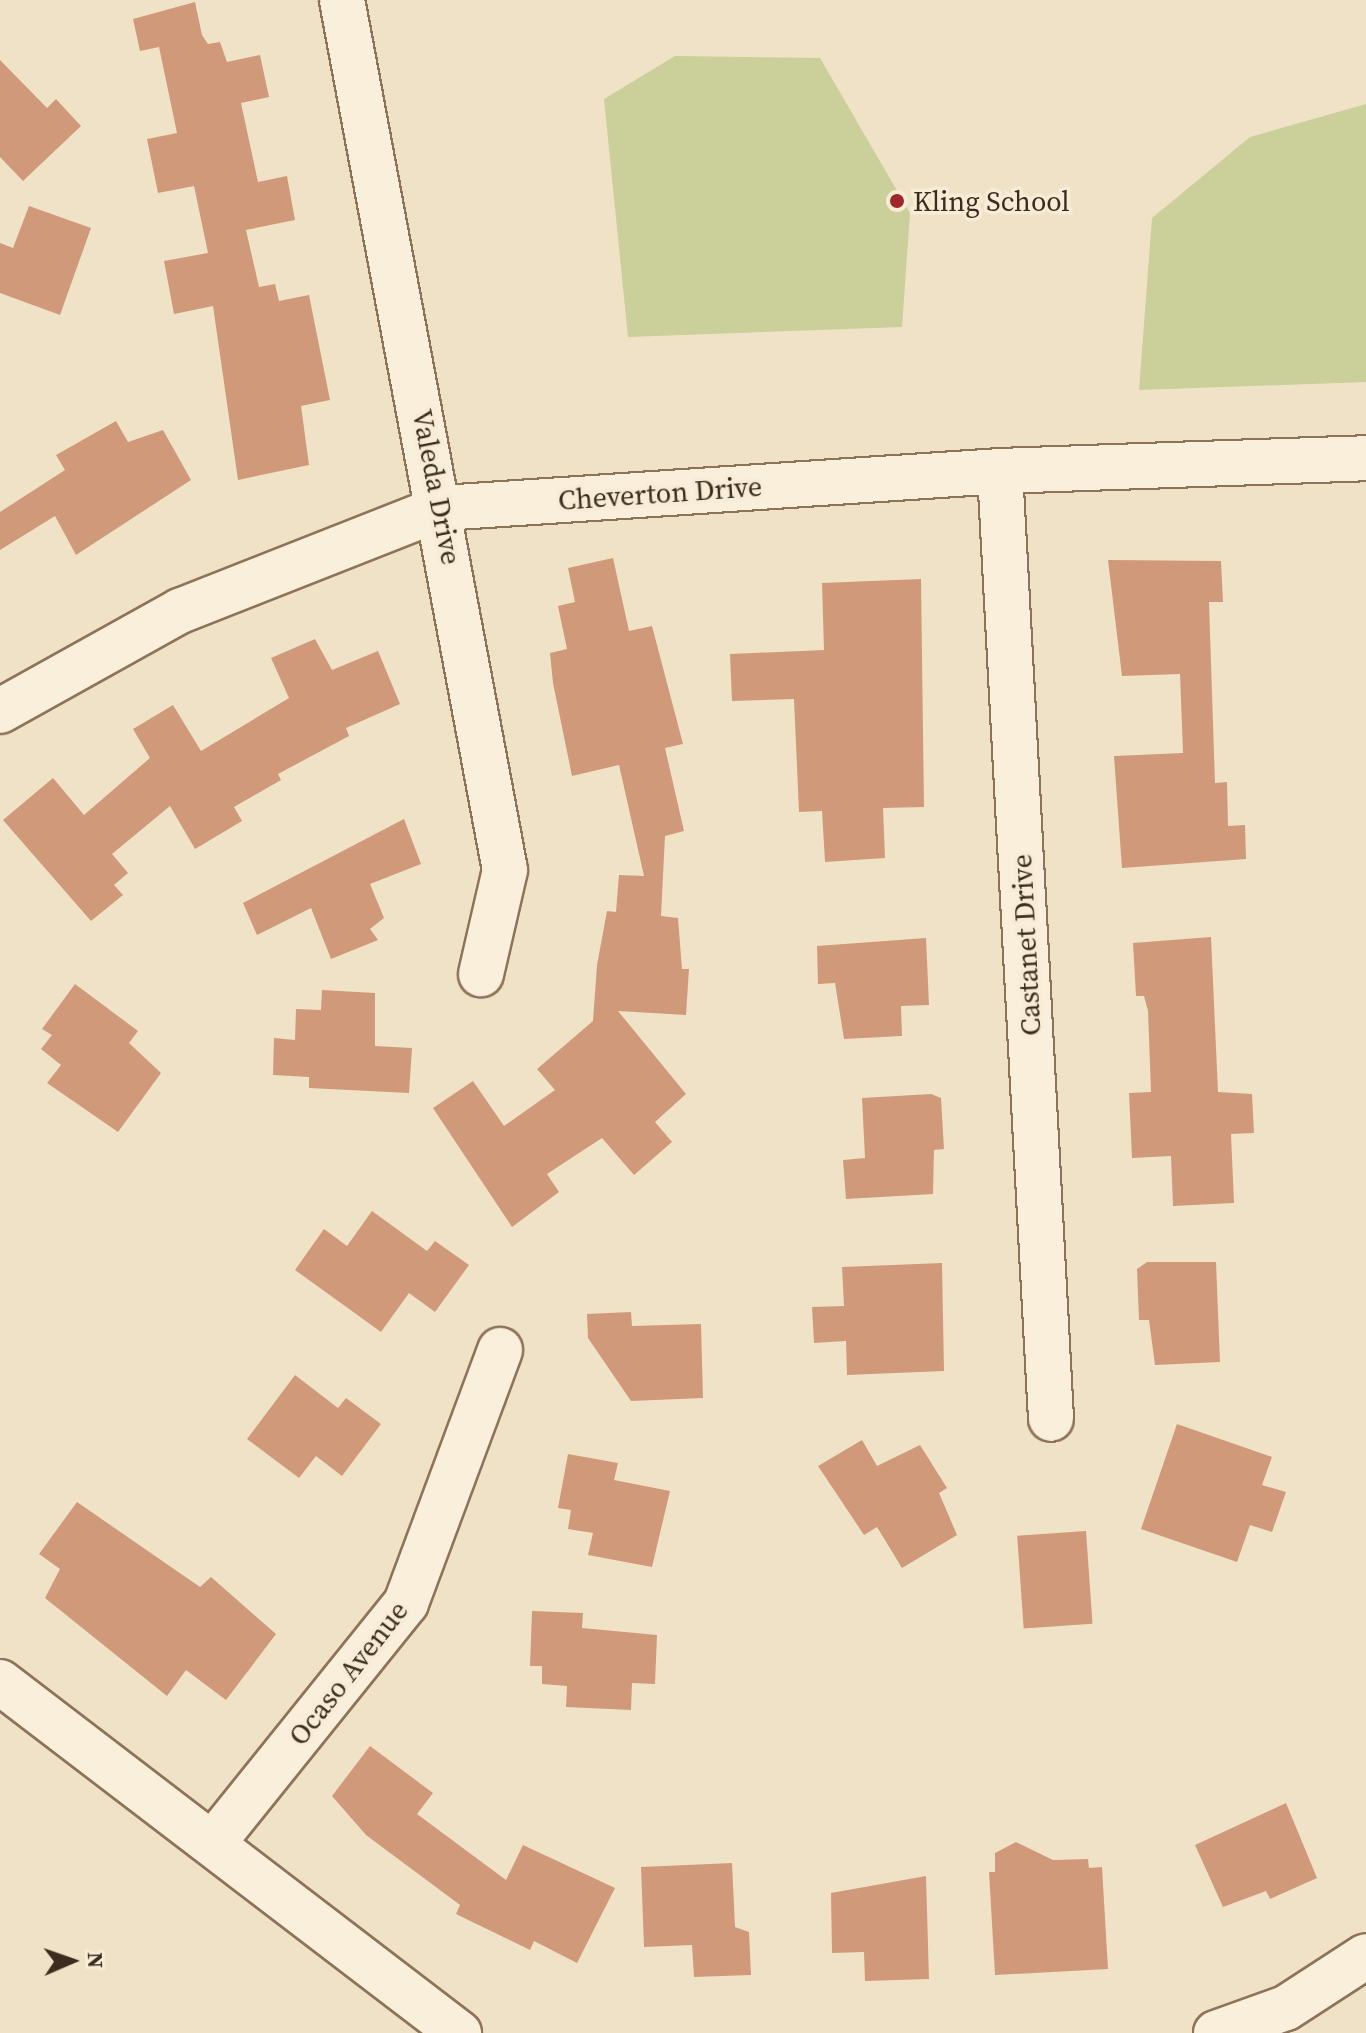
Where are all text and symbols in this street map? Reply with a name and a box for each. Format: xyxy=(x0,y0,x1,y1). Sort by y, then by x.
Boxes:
place label: Kling School xyxy=(913,184,1070,218)
marker: Kling School xyxy=(888,192,906,210)
street label: Valeda Drive xyxy=(405,407,469,567)
street label: Cheverton Drive xyxy=(557,469,763,517)
street label: Castanet Drive xyxy=(1004,853,1048,1037)
street label: Ocaso Avenue xyxy=(281,1594,415,1752)
north arrow xyxy=(32,1921,112,2001)
text: N xyxy=(81,1952,111,1969)

